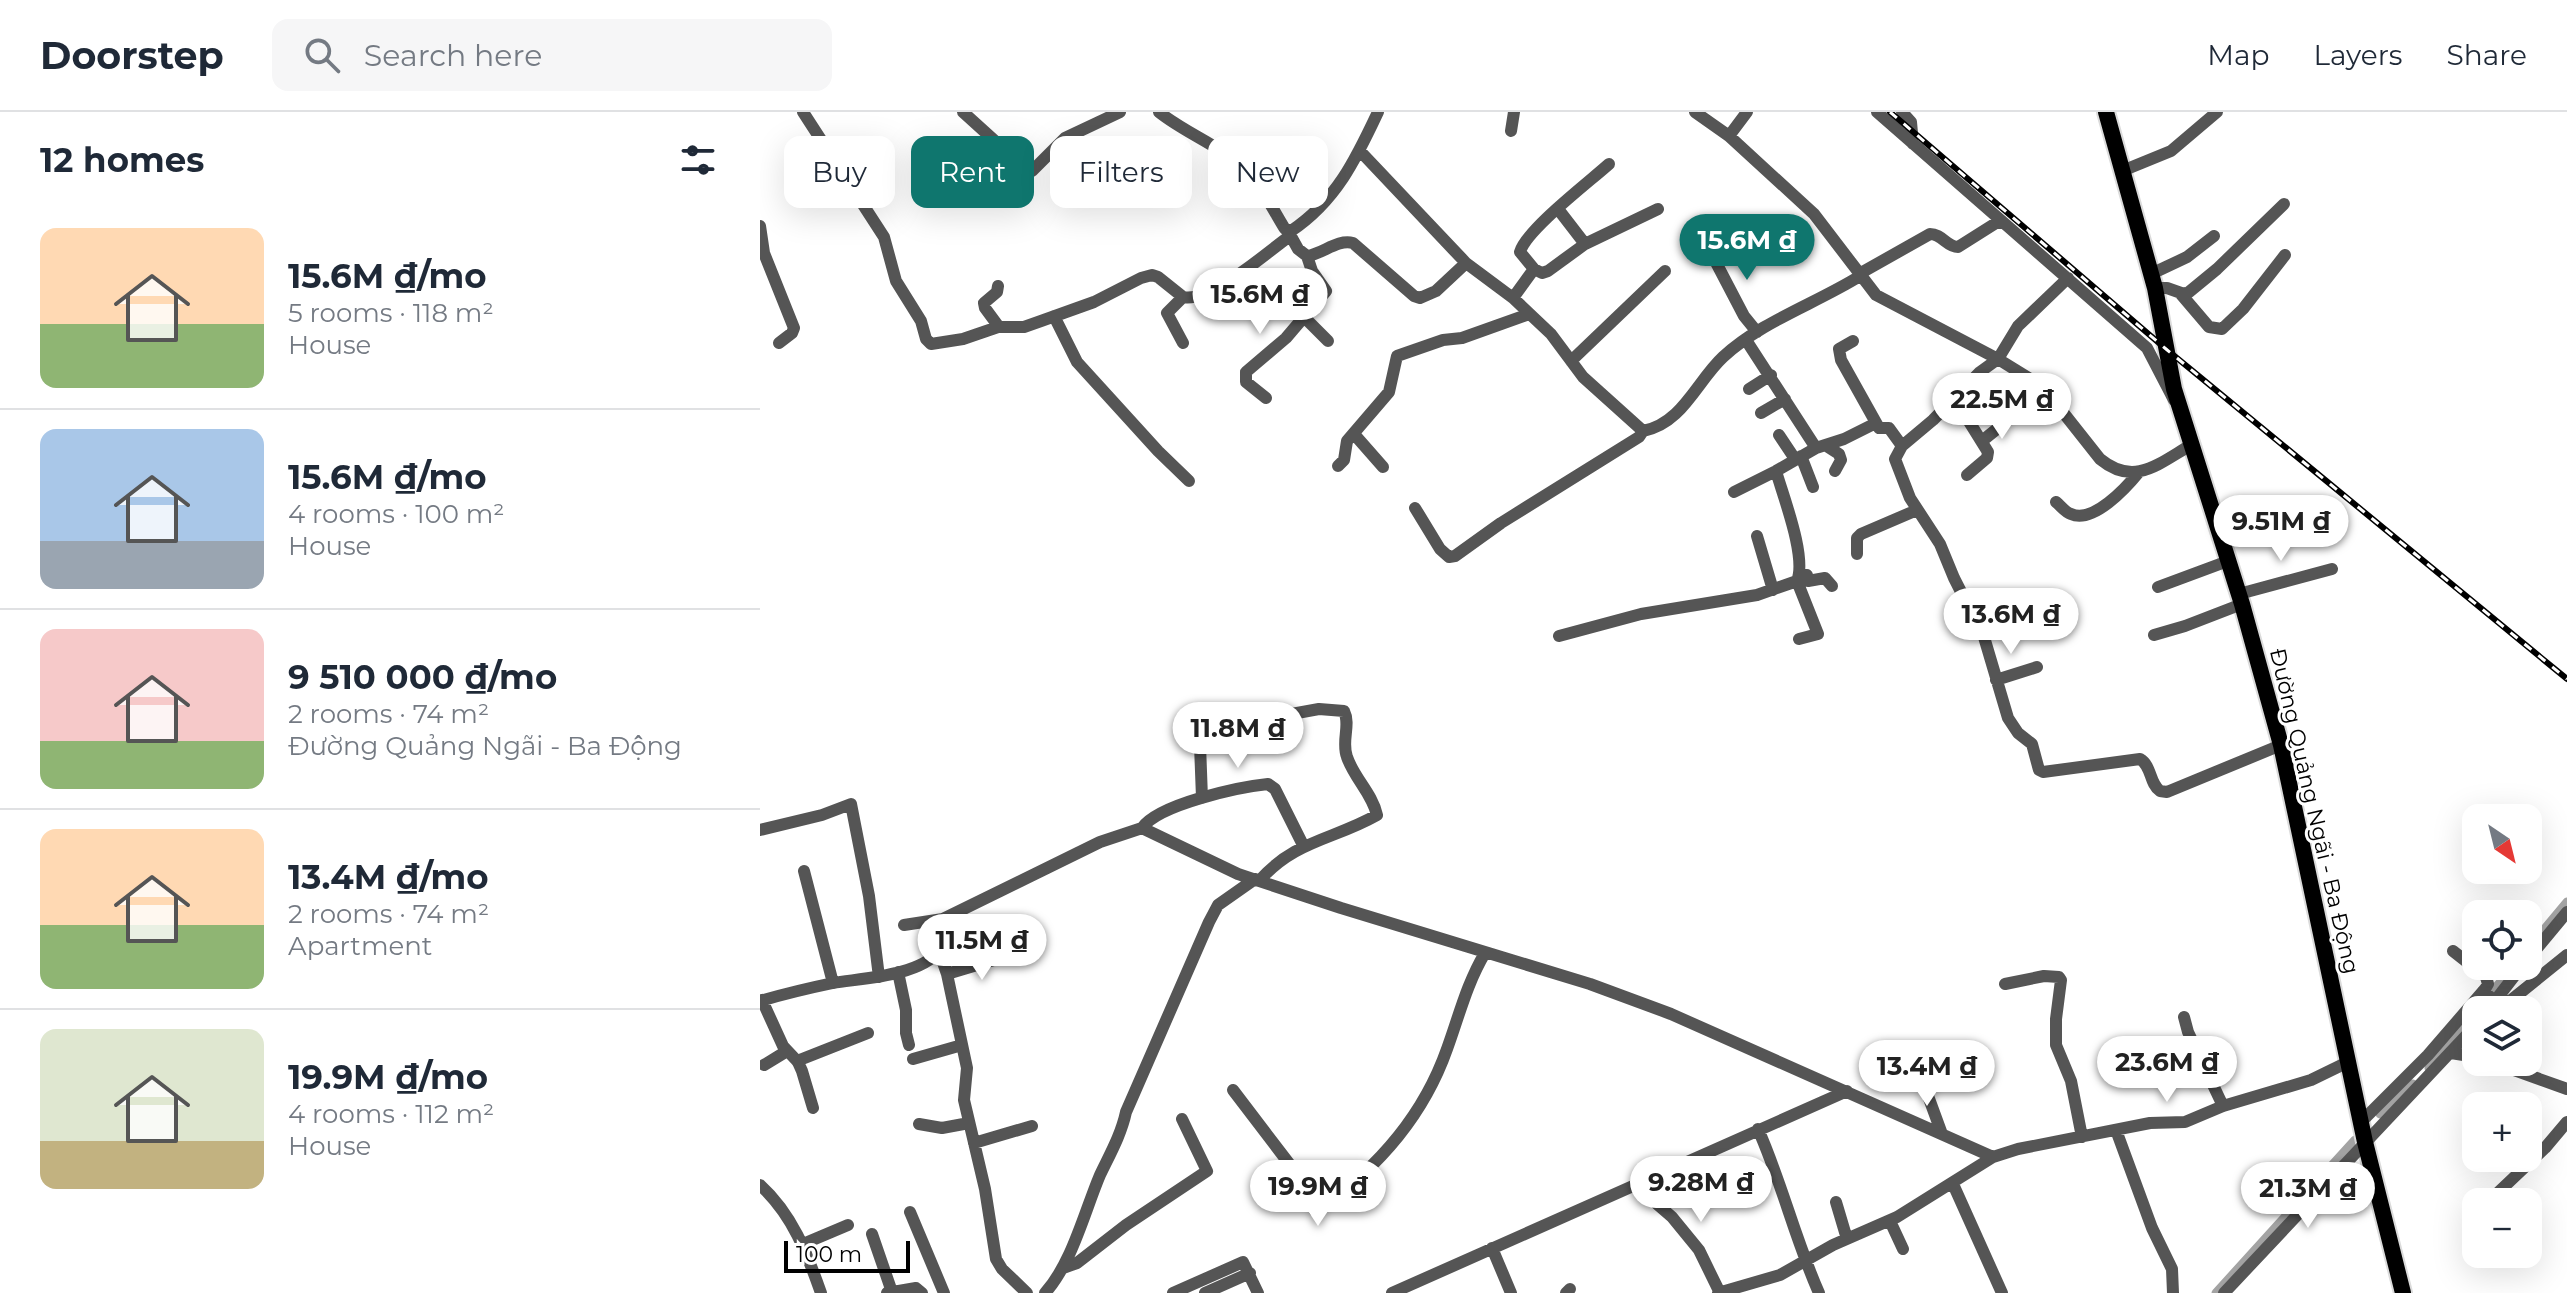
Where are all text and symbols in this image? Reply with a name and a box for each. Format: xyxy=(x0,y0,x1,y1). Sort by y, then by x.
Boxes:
search box xyxy=(272,19,832,91)
text: Doorstep xyxy=(40,32,224,79)
icon: search xyxy=(300,33,344,77)
text: Search here xyxy=(364,37,542,74)
text: Map xyxy=(2207,38,2270,72)
text: Layers xyxy=(2314,38,2403,72)
text: Share xyxy=(2447,38,2527,72)
chip: Buy xyxy=(784,136,895,208)
chip: Rent xyxy=(911,136,1034,208)
chip: Filters xyxy=(1050,136,1192,208)
chip: New xyxy=(1208,136,1328,208)
icon: filters xyxy=(676,138,720,182)
text: 12 homes xyxy=(40,139,204,181)
pin: 15.6M ₫ xyxy=(1673,214,1821,282)
text: 15.6M ₫ xyxy=(1698,224,1796,256)
text: 15.6M ₫/mo xyxy=(288,255,487,297)
icon: home xyxy=(104,260,200,356)
pin: 15.6M ₫ xyxy=(1186,268,1334,336)
text: 15.6M ₫ xyxy=(1211,278,1309,310)
text: 5 rooms · 118 m² xyxy=(288,297,494,329)
text: House xyxy=(288,329,371,361)
pin: 22.5M ₫ xyxy=(1928,373,2076,441)
text: 22.5M ₫ xyxy=(1950,383,2054,415)
text: 15.6M ₫/mo xyxy=(288,456,487,498)
icon: home xyxy=(104,461,200,557)
pin: 9.51M ₫ xyxy=(2207,495,2355,563)
text: 4 rooms · 100 m² xyxy=(288,498,505,530)
text: 9.51M ₫ xyxy=(2232,505,2330,537)
text: House xyxy=(288,530,371,562)
pin: 13.6M ₫ xyxy=(1937,588,2085,656)
text: 13.6M ₫ xyxy=(1962,598,2060,630)
street label: Đường Quảng Ngãi - Ba Động xyxy=(2264,646,2365,977)
text: 9 510 000 ₫/mo xyxy=(288,656,557,698)
icon: home xyxy=(104,661,200,757)
text: 2 rooms · 74 m² xyxy=(288,698,489,730)
pin: 11.8M ₫ xyxy=(1164,702,1312,770)
text: 11.8M ₫ xyxy=(1191,712,1285,744)
text: Đường Quảng Ngãi - Ba Động xyxy=(288,730,682,762)
north arrow xyxy=(2462,804,2542,884)
map controls xyxy=(2462,804,2542,1268)
text: 13.4M ₫/mo xyxy=(288,856,489,898)
icon: home xyxy=(104,861,200,957)
text: 2 rooms · 74 m² xyxy=(288,898,489,930)
button: locate xyxy=(2462,900,2542,980)
pin: 11.5M ₫ xyxy=(908,914,1056,982)
text: 11.5M ₫ xyxy=(936,924,1028,956)
text: Apartment xyxy=(288,930,432,962)
button: layers xyxy=(2462,996,2542,1076)
pin: 23.6M ₫ xyxy=(2093,1036,2241,1104)
pin: 13.4M ₫ xyxy=(1853,1040,2001,1108)
text: 23.6M ₫ xyxy=(2115,1046,2219,1078)
text: 13.4M ₫ xyxy=(1877,1050,1977,1082)
text: 19.9M ₫/mo xyxy=(288,1056,488,1098)
icon: home xyxy=(104,1061,200,1157)
button: + xyxy=(2462,1092,2542,1172)
text: 4 rooms · 112 m² xyxy=(288,1098,494,1130)
text: House xyxy=(288,1130,371,1162)
pin: 9.28M ₫ xyxy=(1627,1156,1775,1224)
pin: 19.9M ₫ xyxy=(1244,1160,1392,1228)
pin: 21.3M ₫ xyxy=(2234,1162,2382,1230)
text: 9.28M ₫ xyxy=(1648,1166,1754,1198)
text: 19.9M ₫ xyxy=(1268,1170,1368,1202)
text: 21.3M ₫ xyxy=(2259,1172,2357,1204)
button: − xyxy=(2462,1188,2542,1268)
scale bar xyxy=(784,1237,910,1273)
text: 100 m xyxy=(796,1241,862,1268)

